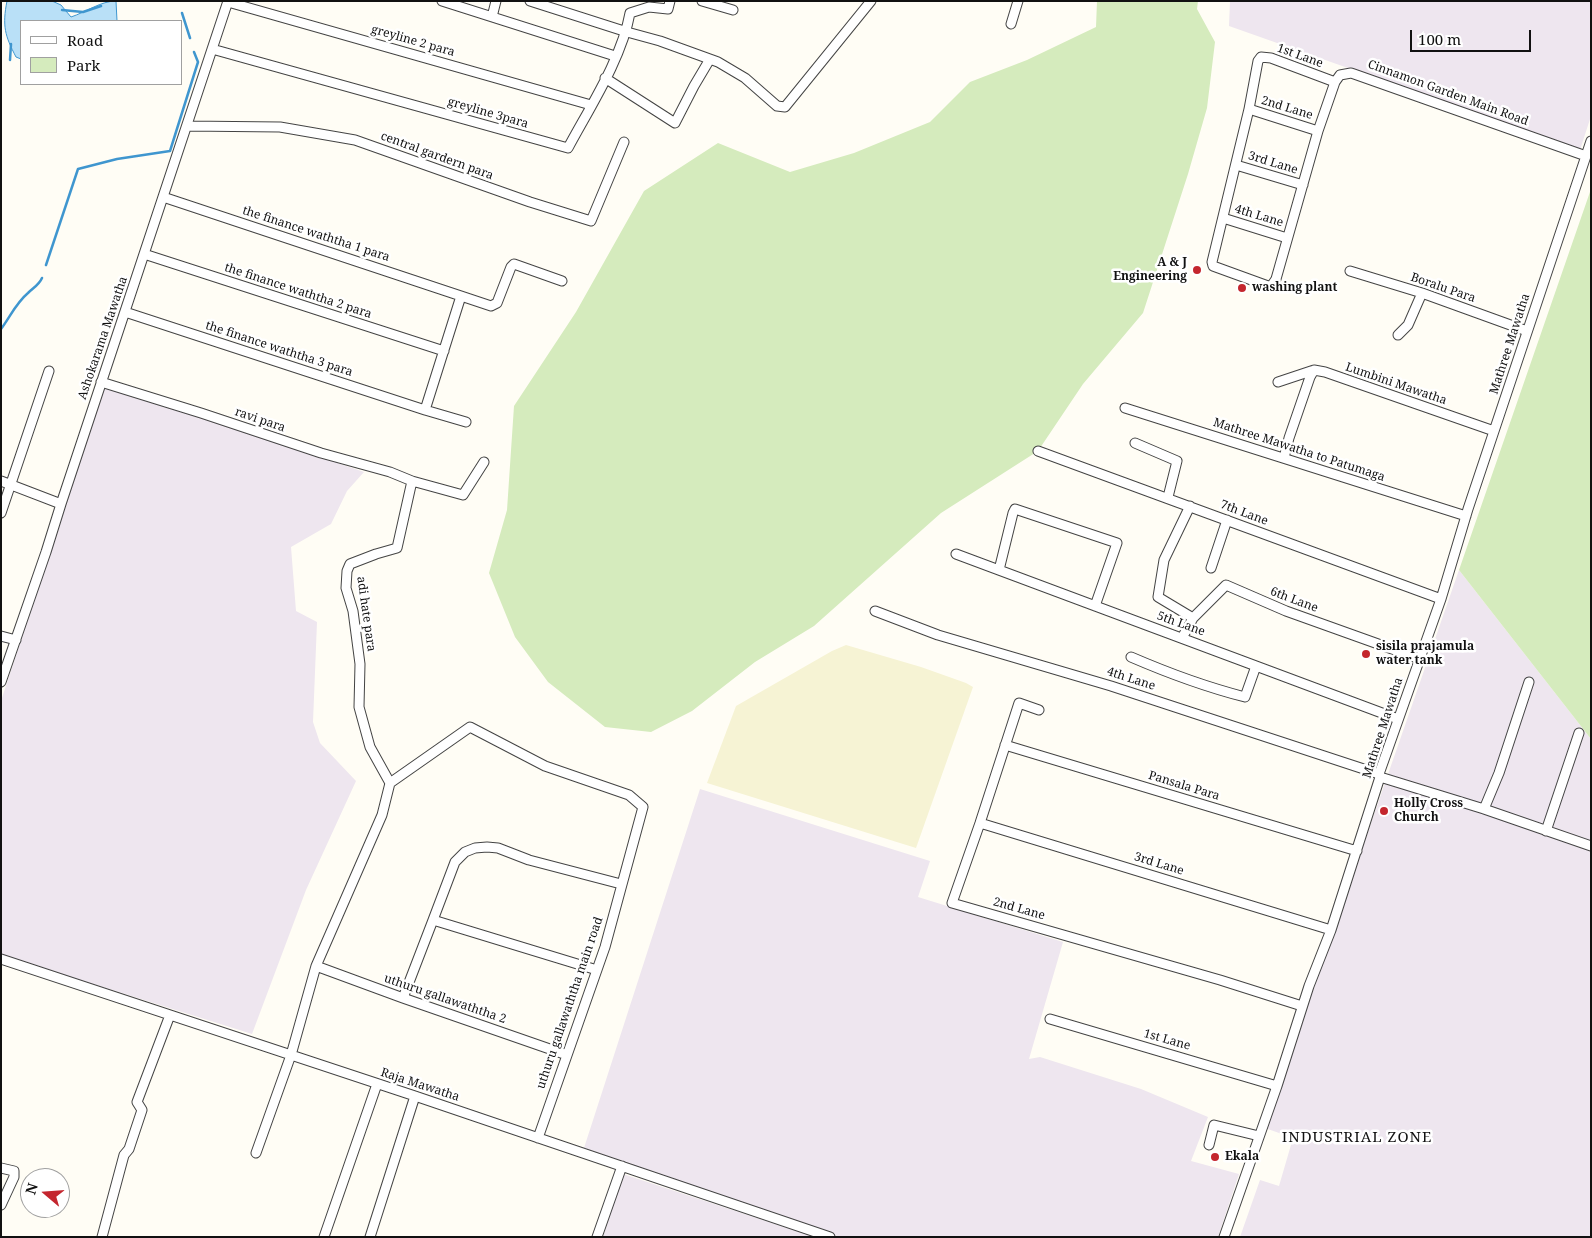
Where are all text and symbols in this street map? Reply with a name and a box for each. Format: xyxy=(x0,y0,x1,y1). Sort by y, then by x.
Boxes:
legend xyxy=(20,20,182,85)
scale bar xyxy=(1412,20,1533,52)
street label: greyline 2 para xyxy=(370,22,456,60)
text: 100 m xyxy=(1418,29,1461,49)
text: Road xyxy=(67,30,103,50)
street label: 1st Lane xyxy=(1275,41,1325,71)
text: Park xyxy=(67,55,100,75)
street label: Cinnamon Garden Main Road xyxy=(1366,57,1530,129)
street label: 2nd Lane xyxy=(1259,93,1315,123)
street label: greyline 3para xyxy=(446,95,530,131)
street label: central gardern para xyxy=(379,129,495,183)
street label: 3rd Lane xyxy=(1246,149,1300,177)
street label: 4th Lane xyxy=(1233,202,1285,230)
street label: the finance waththa 1 para xyxy=(241,203,391,265)
place label: A & J Engineering xyxy=(1113,256,1187,284)
street label: the finance waththa 2 para xyxy=(223,260,373,322)
marker: A & J Engineering xyxy=(1191,264,1203,276)
street label: Boralu Para xyxy=(1409,270,1477,306)
street label: Ashokarama Mawatha xyxy=(75,275,131,401)
place label: washing plant xyxy=(1252,281,1337,295)
marker: washing plant xyxy=(1236,282,1248,294)
street label: Mathree Mawatha xyxy=(1487,292,1533,396)
street label: the finance waththa 3 para xyxy=(204,318,354,380)
street label: Lumbini Mawatha xyxy=(1344,360,1448,408)
street label: ravi para xyxy=(233,405,287,435)
street label: Mathree Mawatha to Patumaga xyxy=(1211,415,1387,485)
street label: 7th Lane xyxy=(1218,497,1270,529)
street label: adi hate para xyxy=(354,576,378,652)
street label: 6th Lane xyxy=(1268,584,1320,616)
street label: 5th Lane xyxy=(1155,609,1207,639)
place label: sisila prajamula water tank xyxy=(1376,640,1474,668)
marker: sisila prajamula water tank xyxy=(1360,648,1372,660)
street label: 4th Lane xyxy=(1105,664,1157,694)
street label: Mathree Mawatha xyxy=(1360,676,1406,780)
street label: Pansala Para xyxy=(1147,768,1221,804)
place label: Holly Cross Church xyxy=(1394,797,1463,825)
marker: Holly Cross Church xyxy=(1378,805,1390,817)
street label: 3rd Lane xyxy=(1132,850,1186,878)
street label: 2nd Lane xyxy=(991,895,1047,923)
street label: uthuru gallawaththa main road xyxy=(534,915,606,1091)
street label: uthuru gallawaththa 2 xyxy=(382,971,508,1027)
street label: 1st Lane xyxy=(1142,1026,1192,1054)
street label: Raja Mawatha xyxy=(379,1066,461,1104)
district label: INDUSTRIAL ZONE xyxy=(1280,1129,1434,1147)
place label: Ekala xyxy=(1225,1150,1259,1164)
marker: Ekala xyxy=(1209,1151,1221,1163)
north arrow xyxy=(20,1168,70,1218)
text: N xyxy=(20,1180,42,1197)

